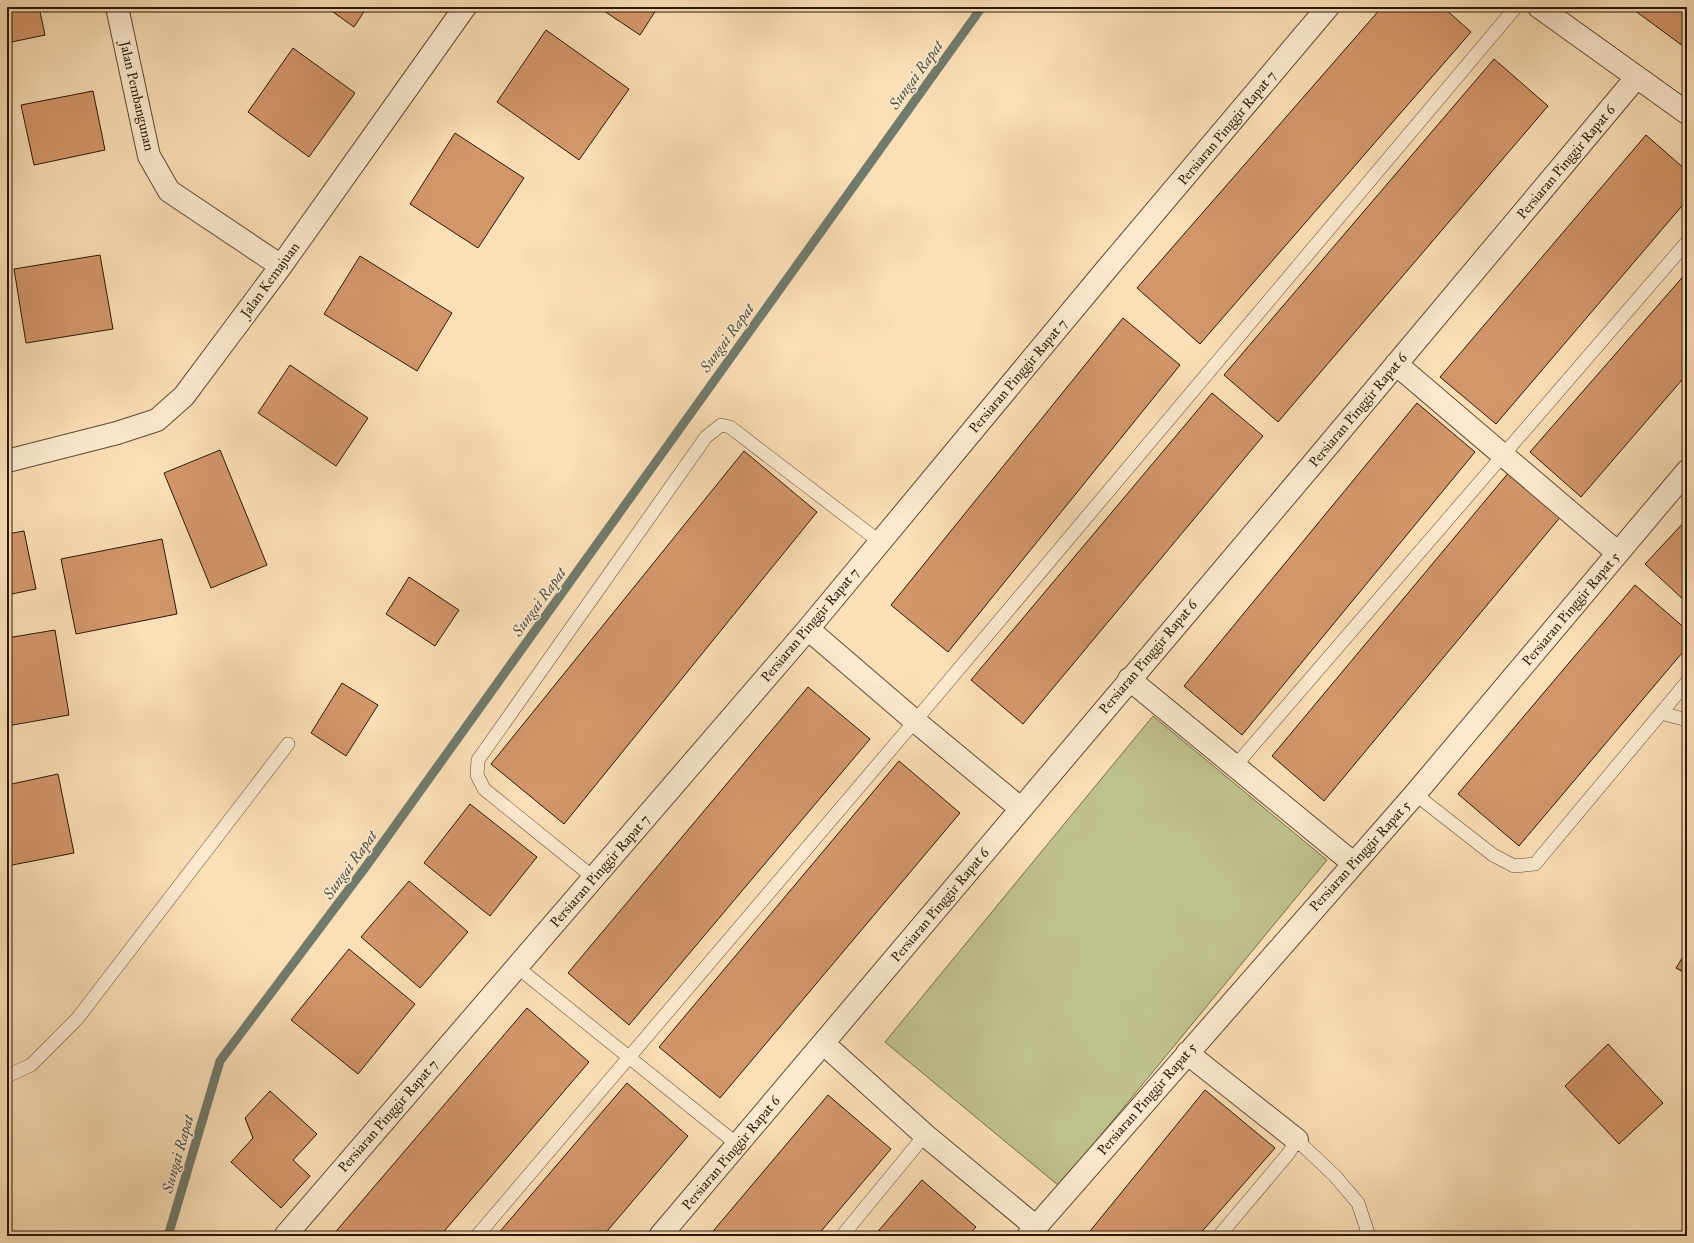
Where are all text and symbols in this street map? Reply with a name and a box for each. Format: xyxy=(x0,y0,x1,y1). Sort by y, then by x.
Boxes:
water label: Sungai Rapat xyxy=(885,36,948,114)
street label: Jalan Pembangunan xyxy=(115,37,158,153)
street label: Persiaran Pinggir Rapat 7 xyxy=(1174,67,1280,189)
street label: Persiaran Pinggir Rapat 6 xyxy=(1513,101,1619,223)
street label: Jalan Kemajuan xyxy=(236,239,304,323)
water label: Sungai Rapat xyxy=(696,299,759,377)
street label: Persiaran Pinggir Rapat 7 xyxy=(965,315,1071,437)
street label: Persiaran Pinggir Rapat 6 xyxy=(1305,349,1411,471)
street label: Persiaran Pinggir Rapat 5 xyxy=(1518,548,1624,669)
water label: Sungai Rapat xyxy=(508,563,571,641)
street label: Persiaran Pinggir Rapat 7 xyxy=(757,564,863,686)
street label: Persiaran Pinggir Rapat 6 xyxy=(1095,596,1201,718)
street label: Persiaran Pinggir Rapat 5 xyxy=(1306,797,1415,915)
street label: Persiaran Pinggir Rapat 7 xyxy=(546,811,654,931)
water label: Sungai Rapat xyxy=(319,826,382,904)
street label: Persiaran Pinggir Rapat 6 xyxy=(887,844,993,966)
street label: Persiaran Pinggir Rapat 5 xyxy=(1094,1039,1201,1159)
street label: Persiaran Pinggir Rapat 7 xyxy=(334,1056,442,1176)
street label: Persiaran Pinggir Rapat 6 xyxy=(678,1092,784,1214)
water label: Sungai Rapat xyxy=(158,1112,199,1196)

